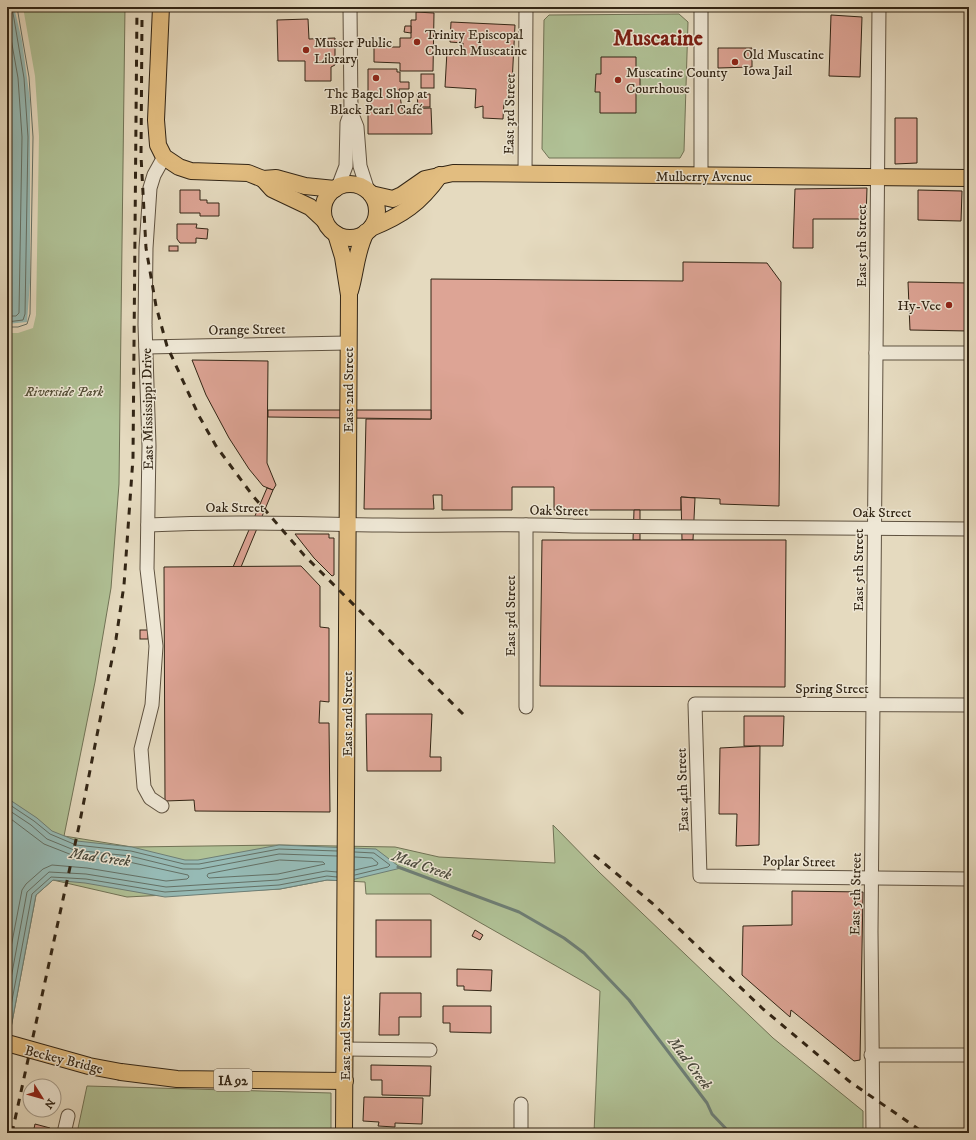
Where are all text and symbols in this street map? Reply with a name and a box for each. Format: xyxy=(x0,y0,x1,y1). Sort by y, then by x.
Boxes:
district label: Muscatine xyxy=(613,25,703,52)
place label: Trinity Episcopal Church Muscatine xyxy=(425,26,527,60)
place label: Musser Public Library xyxy=(314,34,392,68)
marker: Trinity Episcopal Church Muscatine xyxy=(412,37,422,47)
marker: Musser Public Library xyxy=(301,45,311,55)
place label: Old Muscatine Iowa Jail xyxy=(743,46,824,80)
marker: Old Muscatine Iowa Jail xyxy=(730,57,740,67)
place label: Muscatine County Courthouse xyxy=(626,64,728,98)
marker: The Bagel Shop at Black Pearl Café xyxy=(371,73,381,83)
street label: East 3rd Street xyxy=(500,73,520,155)
marker: Muscatine County Courthouse xyxy=(613,75,623,85)
place label: The Bagel Shop at Black Pearl Café xyxy=(324,85,428,119)
street label: Mulberry Avenue xyxy=(656,168,752,186)
street label: East 5th Street xyxy=(853,204,871,287)
place label: Hy-Vee xyxy=(898,297,941,315)
marker: Hy-Vee xyxy=(944,300,954,310)
street label: Orange Street xyxy=(208,320,286,340)
street label: East 2nd Street xyxy=(340,347,358,433)
street label: East Mississippi Drive xyxy=(138,348,158,470)
park label: Riverside Park xyxy=(24,383,103,401)
street label: Oak Street xyxy=(206,499,265,517)
street label: Oak Street xyxy=(529,501,589,521)
street label: Oak Street xyxy=(853,504,912,522)
street label: East 5th Street xyxy=(850,528,868,611)
street label: East 3rd Street xyxy=(502,575,520,657)
street label: East 2nd Street xyxy=(339,671,357,757)
street label: Spring Street xyxy=(795,680,869,698)
street label: East 4th Street xyxy=(673,747,693,832)
water label: Mad Creek xyxy=(67,844,132,871)
water label: Mad Creek xyxy=(389,846,455,885)
street label: Poplar Street xyxy=(762,852,836,872)
street label: East 5th Street xyxy=(846,852,866,936)
street label: East 2nd Street xyxy=(337,995,355,1081)
water label: Mad Creek xyxy=(663,1032,716,1094)
street label: Beckey Bridge xyxy=(23,1042,105,1078)
road number: IA 92 xyxy=(214,1069,252,1091)
north arrow xyxy=(22,1078,62,1118)
text: N xyxy=(41,1096,57,1111)

